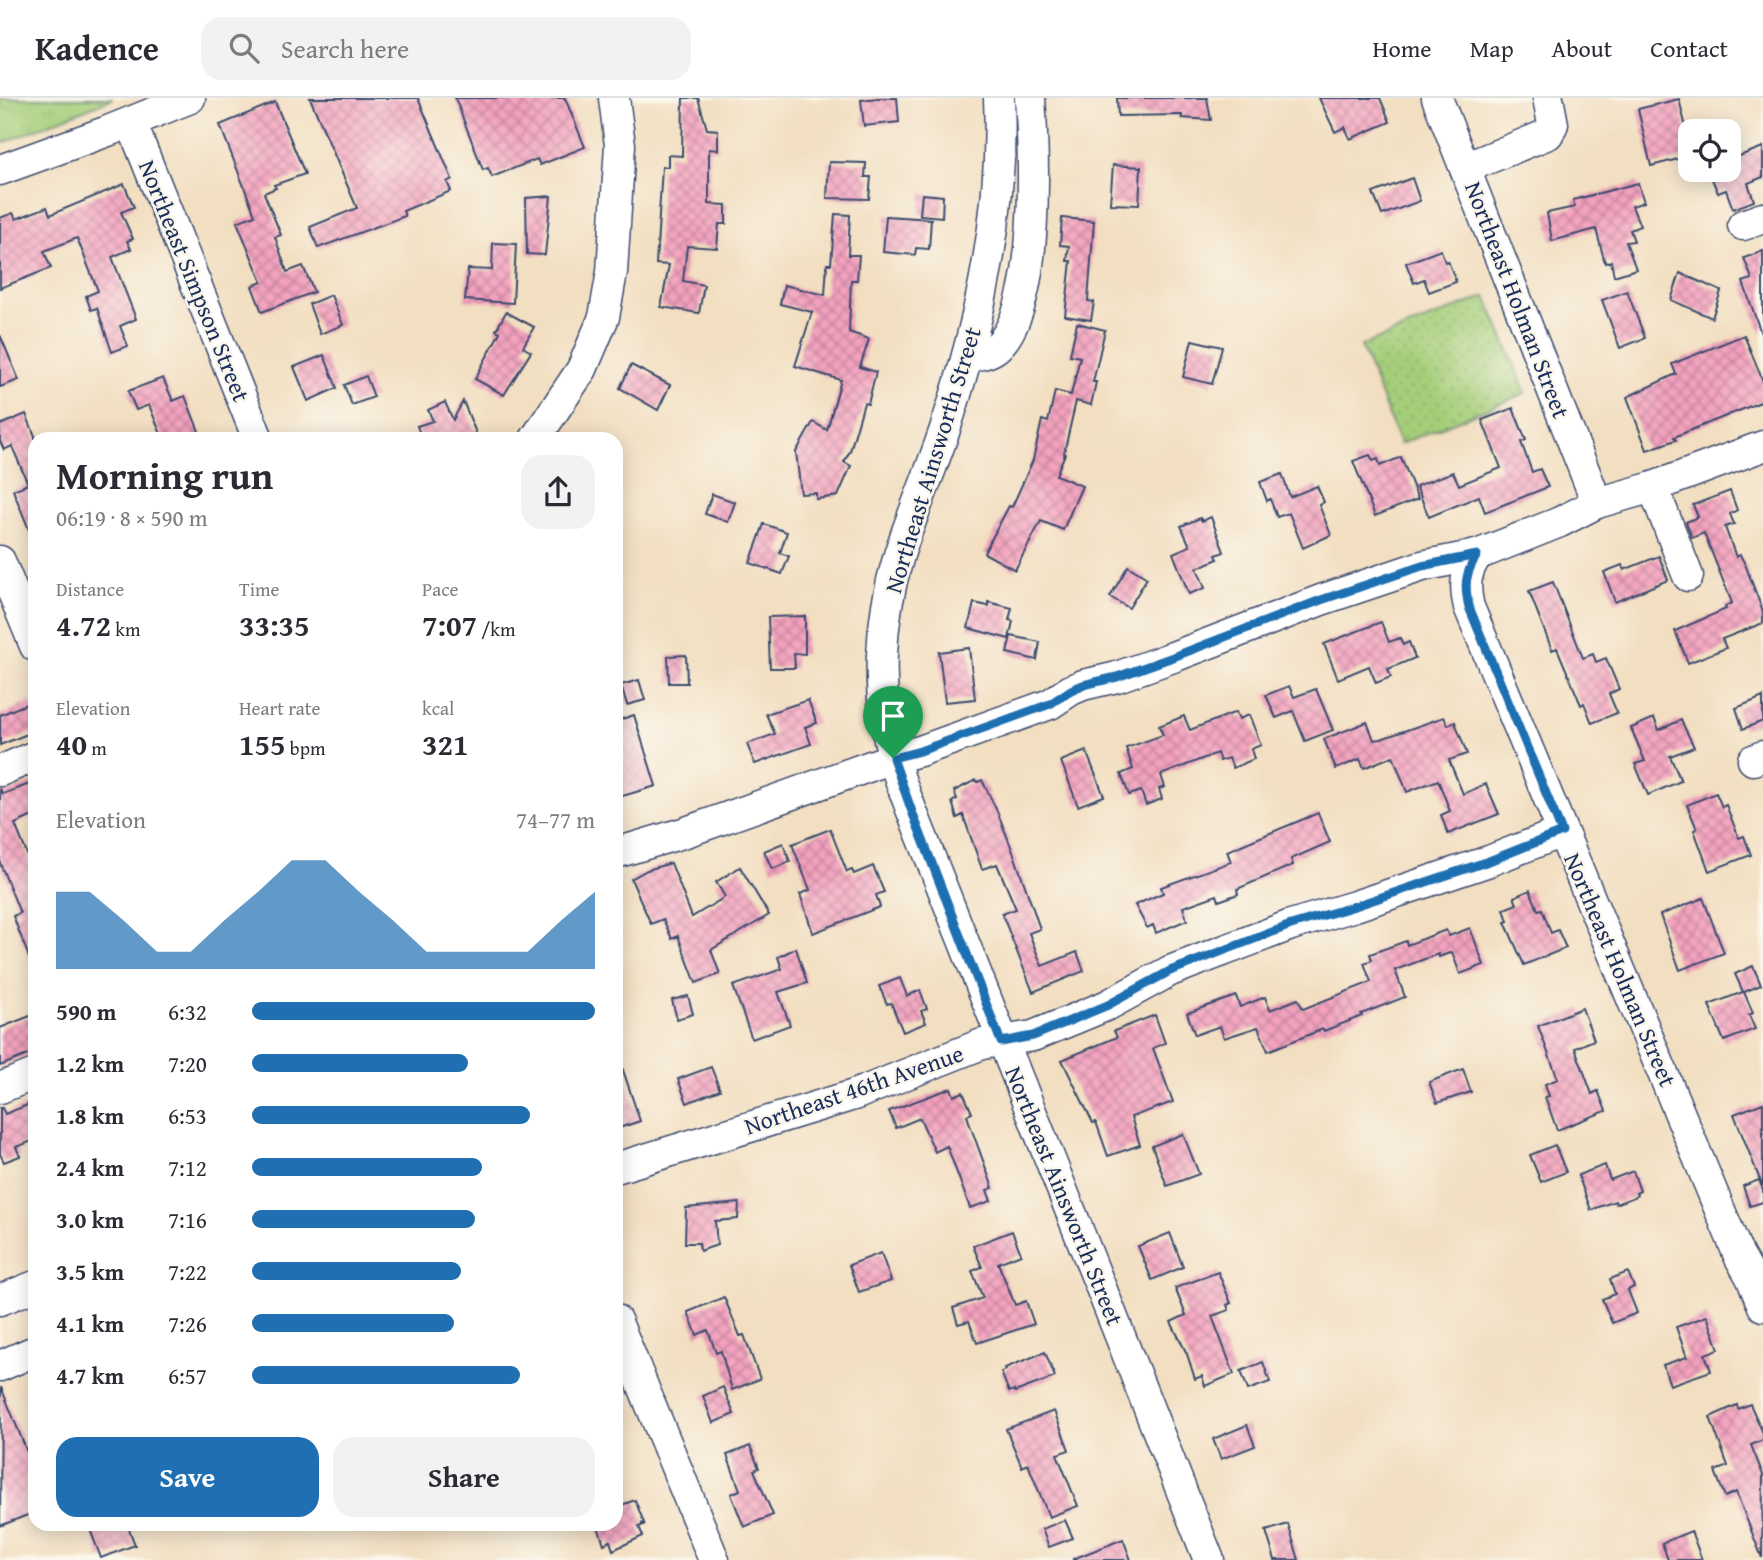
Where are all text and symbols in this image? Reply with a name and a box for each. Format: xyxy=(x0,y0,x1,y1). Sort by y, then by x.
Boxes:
search box xyxy=(201,17,691,80)
text: Kadence xyxy=(35,24,159,72)
icon: search xyxy=(225,29,263,67)
text: Search here xyxy=(281,29,409,68)
text: Home xyxy=(1373,31,1432,66)
text: Map xyxy=(1470,31,1514,66)
text: About xyxy=(1552,31,1612,66)
text: Contact xyxy=(1650,31,1728,66)
map controls xyxy=(1678,119,1741,182)
button: locate xyxy=(1678,119,1741,182)
street label: Northeast Simpson Street xyxy=(130,155,259,407)
street label: Northeast Holman Street xyxy=(1456,176,1579,424)
street label: Northeast Ainsworth Street xyxy=(875,322,990,597)
text: Morning run xyxy=(56,447,273,503)
button: share xyxy=(521,455,595,529)
text: 06:19 · 8 × 590 m xyxy=(56,501,208,534)
text: Distance xyxy=(56,575,124,603)
text: Time xyxy=(239,575,279,603)
text: Pace xyxy=(422,575,459,603)
text: 4.72 xyxy=(56,603,111,647)
text: 33:35 xyxy=(239,603,310,647)
text: 7:07 xyxy=(422,603,477,647)
text: km xyxy=(111,615,140,643)
text: /km xyxy=(477,615,515,643)
pin xyxy=(863,686,923,758)
text: Elevation xyxy=(56,694,130,722)
text: Heart rate xyxy=(239,694,320,722)
text: kcal xyxy=(422,694,454,722)
icon: arrive xyxy=(874,697,912,735)
text: 40 xyxy=(56,722,87,766)
text: 155 xyxy=(239,722,286,766)
text: 321 xyxy=(422,722,469,766)
text: m xyxy=(87,734,107,762)
text: bpm xyxy=(286,734,325,762)
text: Elevation xyxy=(56,803,146,836)
text: 74–77 m xyxy=(516,803,595,836)
street label: Northeast Holman Street xyxy=(1555,847,1686,1093)
text: 590 m xyxy=(56,995,117,1028)
text: 6:32 xyxy=(168,995,207,1028)
street label: Northeast 46th Avenue xyxy=(740,1036,968,1143)
text: 1.2 km xyxy=(56,1047,124,1080)
text: 7:20 xyxy=(168,1047,207,1080)
street label: Northeast Ainsworth Street xyxy=(996,1061,1133,1331)
text: 1.8 km xyxy=(56,1099,124,1132)
text: 6:53 xyxy=(168,1099,207,1132)
text: 2.4 km xyxy=(56,1151,124,1184)
text: 7:12 xyxy=(168,1151,207,1184)
text: 3.0 km xyxy=(56,1203,124,1236)
text: 7:16 xyxy=(168,1203,207,1236)
text: 3.5 km xyxy=(56,1255,124,1288)
text: 7:22 xyxy=(168,1255,207,1288)
text: 4.1 km xyxy=(56,1307,124,1340)
text: 7:26 xyxy=(168,1307,207,1340)
text: 4.7 km xyxy=(56,1359,124,1392)
text: 6:57 xyxy=(168,1359,207,1392)
button: Save xyxy=(56,1437,319,1517)
button: Share xyxy=(333,1437,595,1517)

